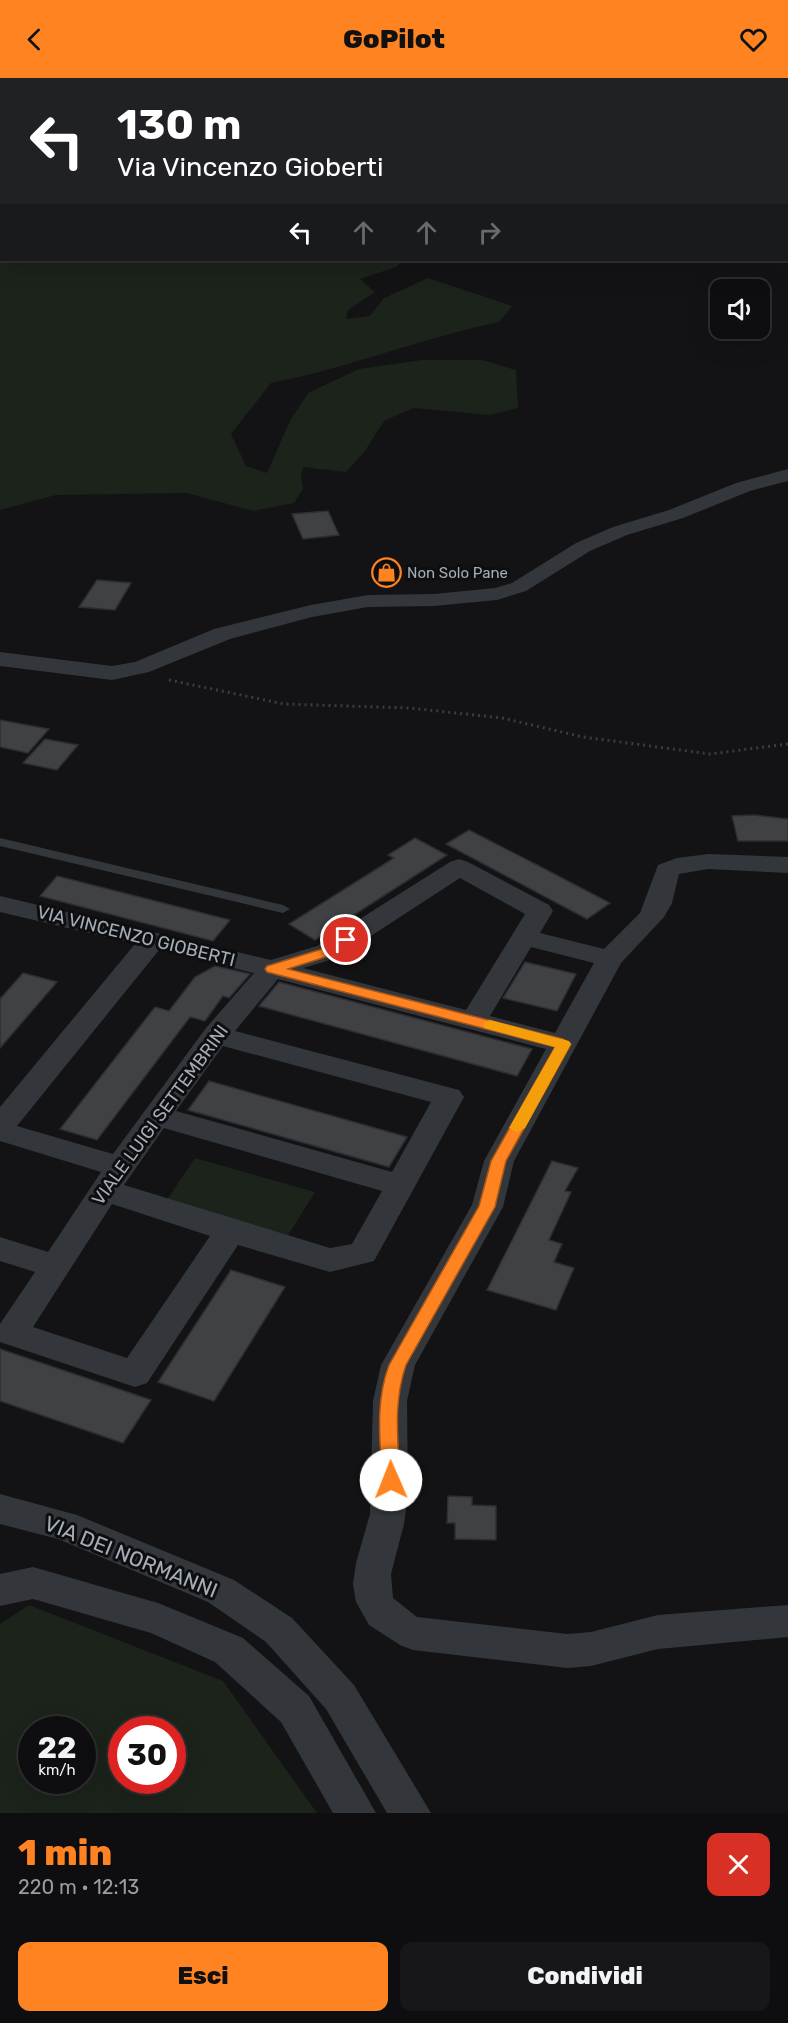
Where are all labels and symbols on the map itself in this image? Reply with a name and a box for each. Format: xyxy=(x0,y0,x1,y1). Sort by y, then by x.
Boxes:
shop icon: Non Solo Pane xyxy=(370,557,402,589)
place label: Non Solo Pane xyxy=(407,564,508,582)
street label: VIA VINCENZO GIOBERTI xyxy=(35,901,237,971)
pin xyxy=(320,914,371,965)
street label: VIALE LUIGI SETTEMBRINI xyxy=(87,1021,233,1209)
position arrow xyxy=(359,1448,423,1512)
street label: VIA DEI NORMANNI xyxy=(41,1510,221,1603)
speed limit sign: 30 xyxy=(108,1716,186,1794)

